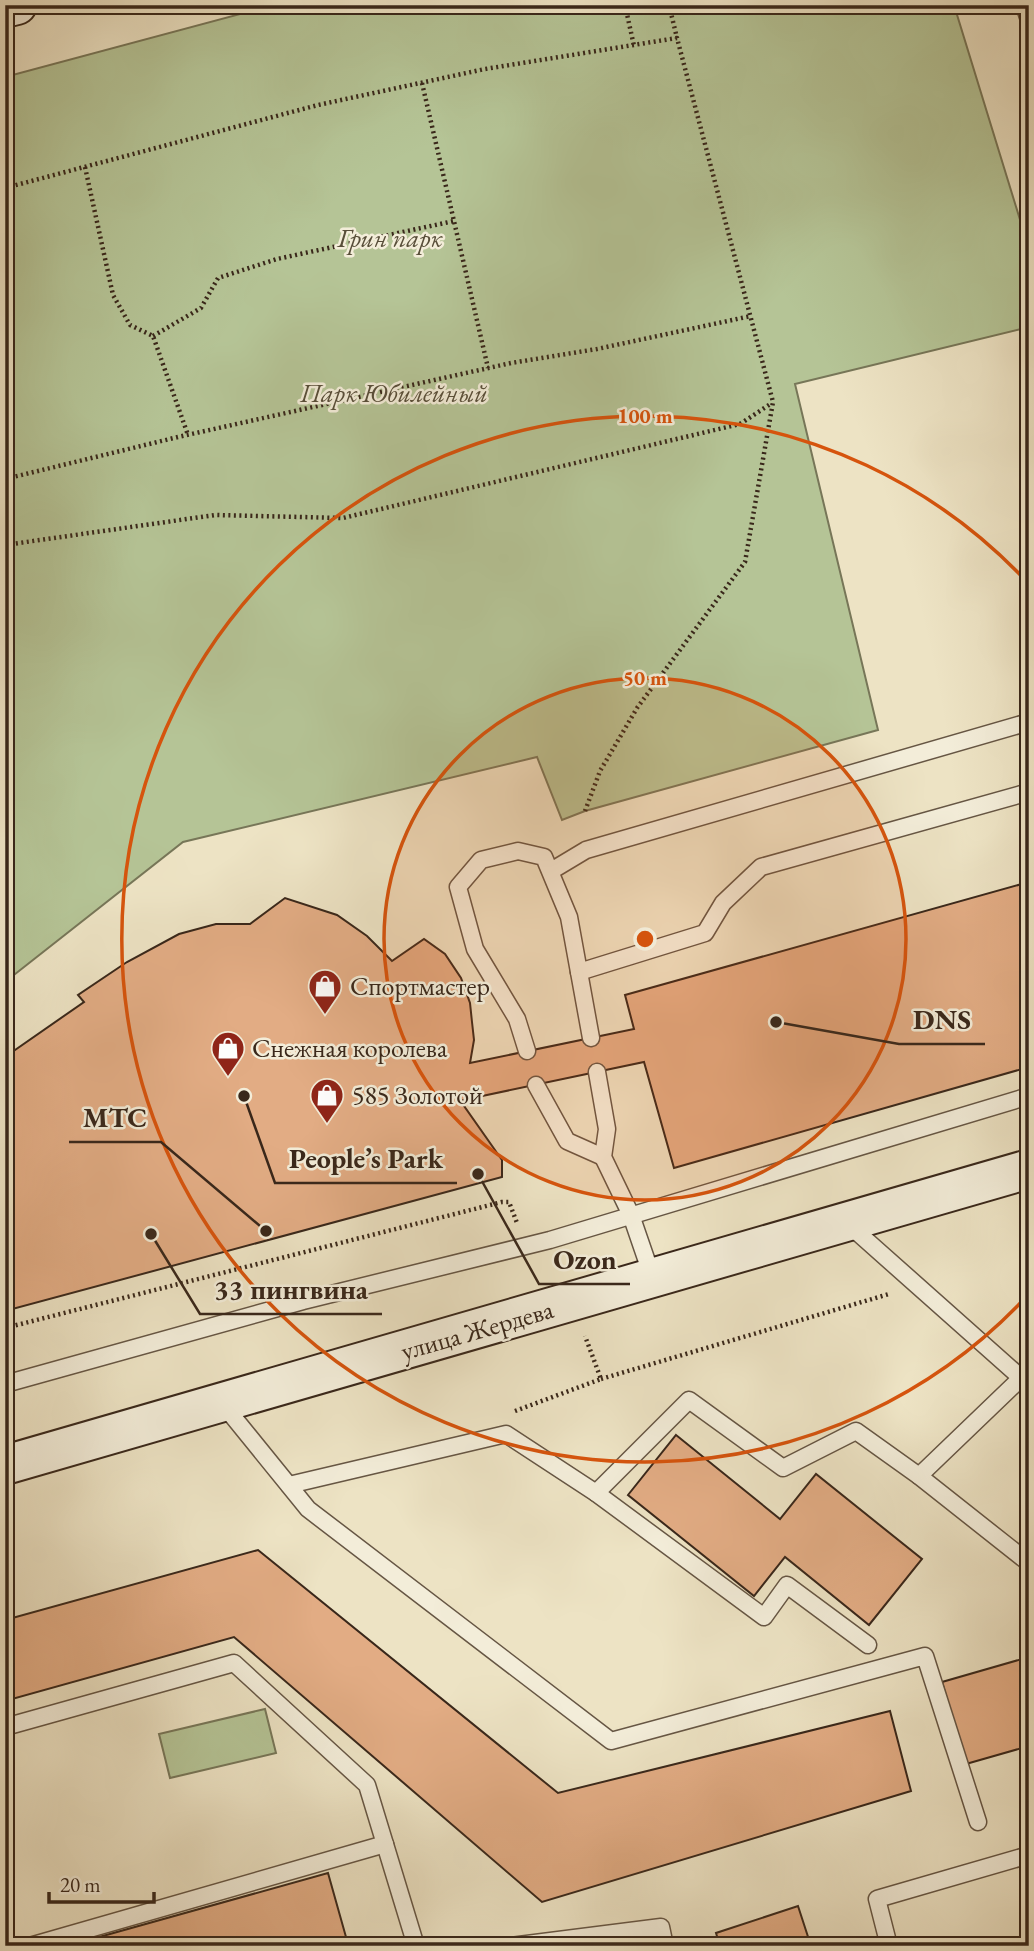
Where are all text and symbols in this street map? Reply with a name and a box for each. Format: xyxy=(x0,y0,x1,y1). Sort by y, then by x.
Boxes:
park label: Грин парк xyxy=(336,221,443,255)
park label: Парк Юбилейный xyxy=(299,376,488,410)
text: 100 m xyxy=(617,402,673,429)
text: 50 m xyxy=(623,664,667,691)
centre of rings xyxy=(633,927,657,951)
shop icon: Спортмастер xyxy=(306,967,344,1016)
place label: Спортмастер xyxy=(350,969,490,1003)
callout: DNS xyxy=(899,995,985,1044)
text: DNS xyxy=(913,1001,971,1037)
shop icon: Снежная королева xyxy=(209,1029,247,1078)
place label: Снежная королева xyxy=(252,1031,448,1065)
shop icon: 585 Золотой xyxy=(308,1076,346,1125)
place label: 585 Золотой xyxy=(352,1078,483,1112)
callout: МТС xyxy=(69,1093,161,1142)
text: МТС xyxy=(83,1099,147,1135)
callout: People’s Park xyxy=(275,1134,457,1183)
text: People’s Park xyxy=(289,1140,444,1176)
callout: Ozon xyxy=(539,1235,630,1284)
text: Ozon xyxy=(553,1241,617,1277)
callout: 33 пингвина xyxy=(200,1265,382,1314)
text: 33 пингвина xyxy=(214,1271,369,1307)
street label: улица Жердева xyxy=(397,1292,558,1368)
scale bar xyxy=(49,1860,154,1904)
text: 20 m xyxy=(60,1871,101,1898)

